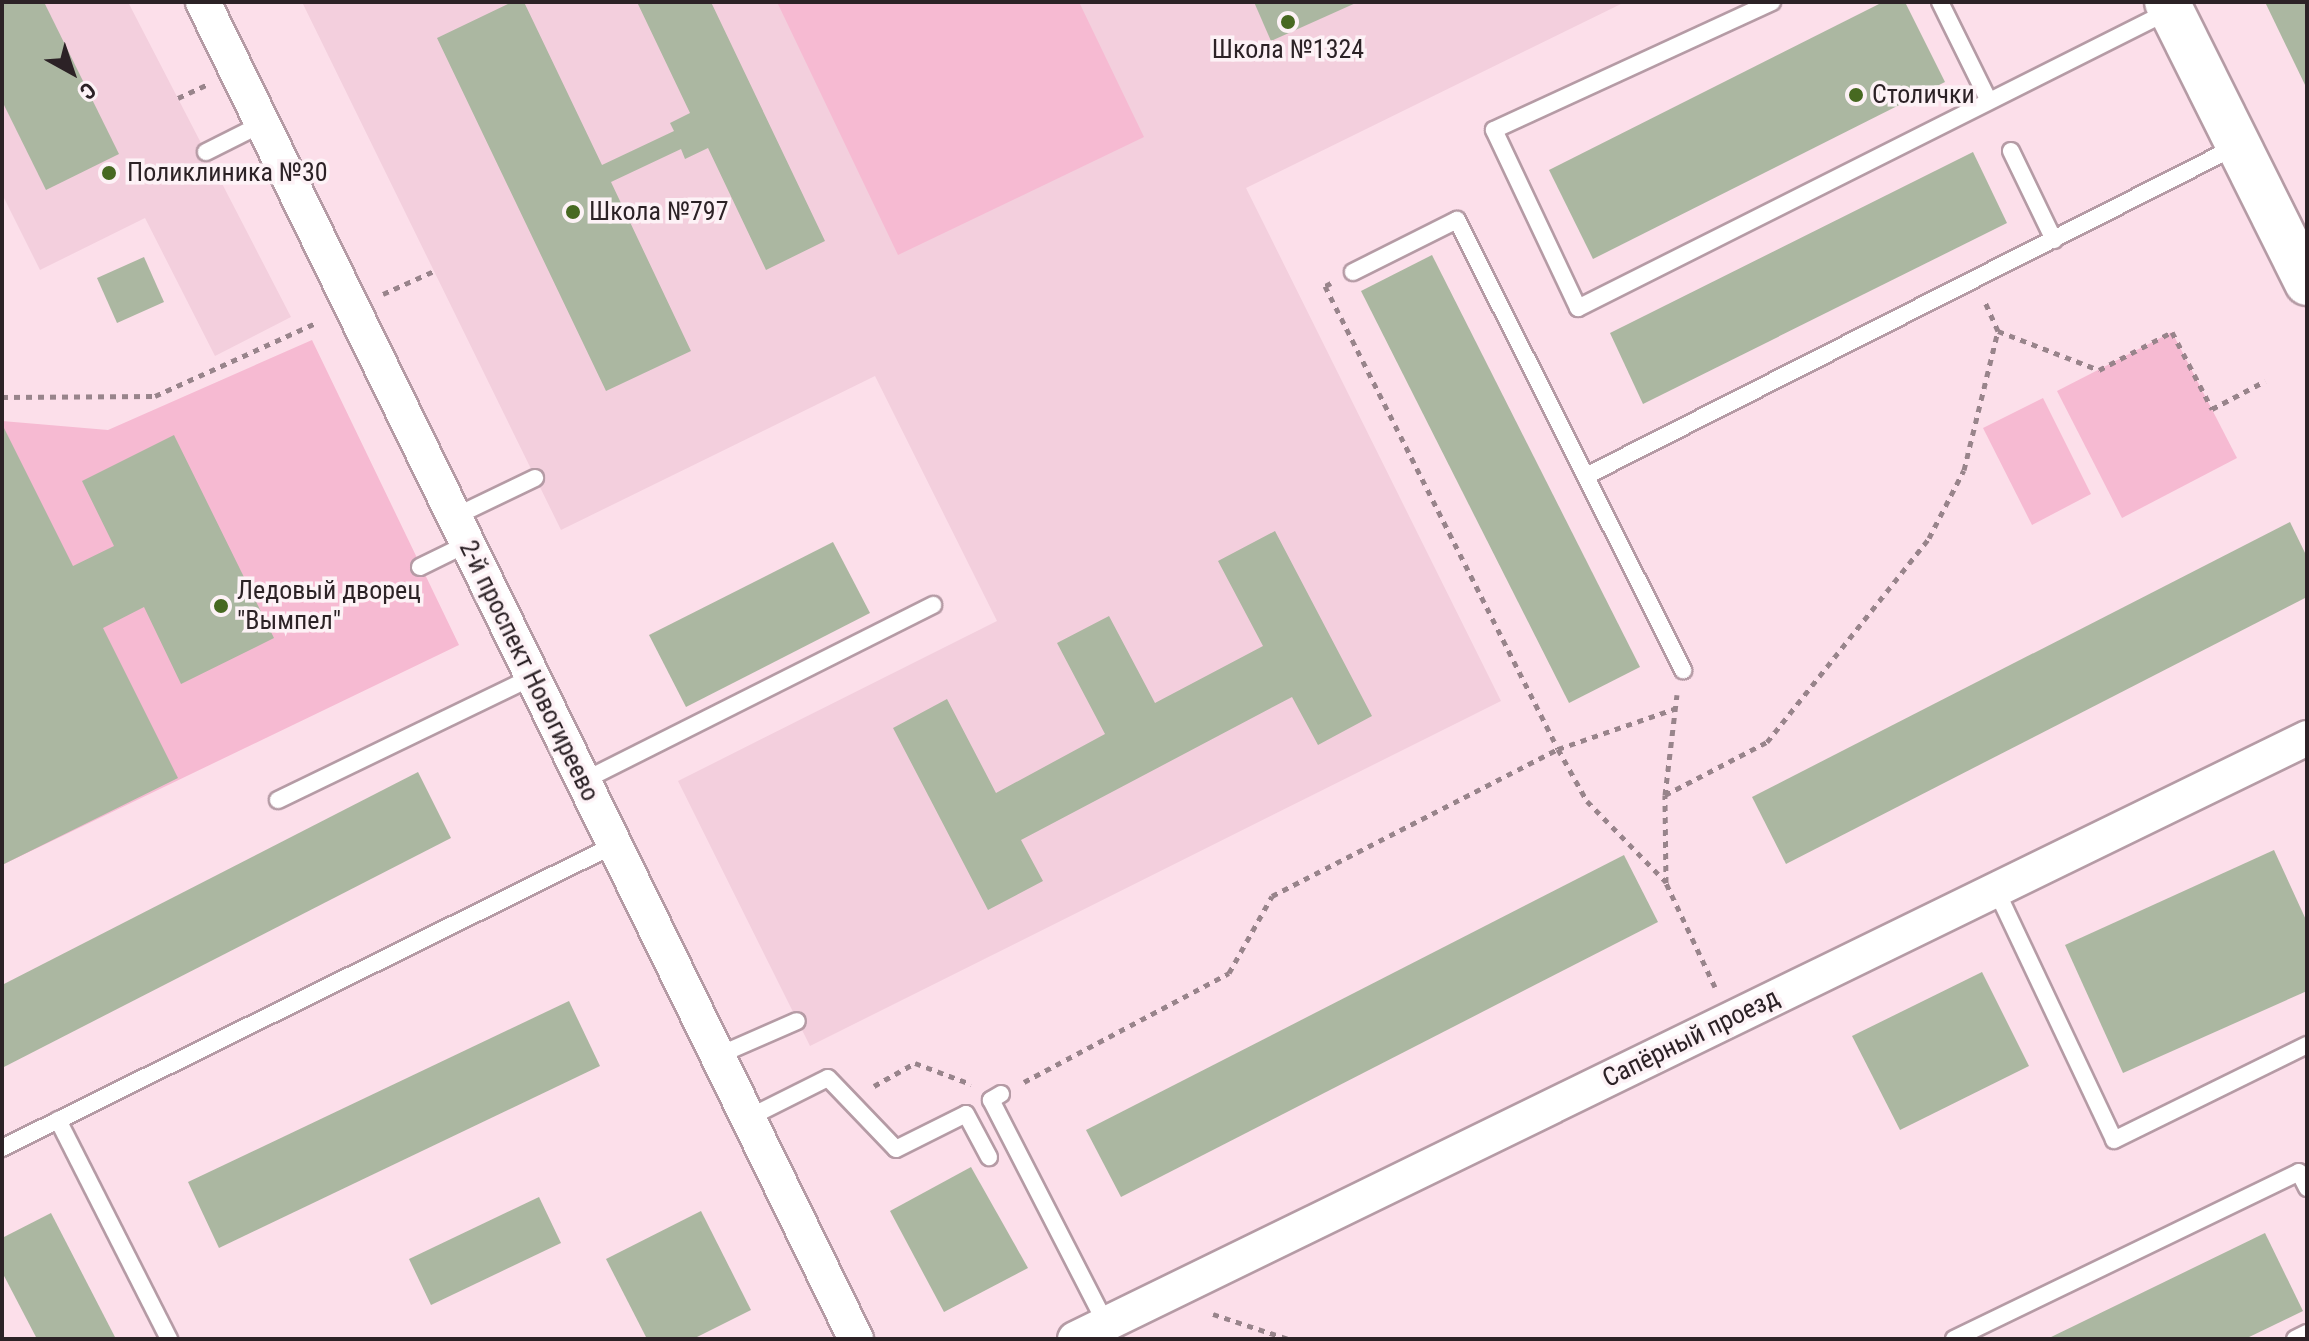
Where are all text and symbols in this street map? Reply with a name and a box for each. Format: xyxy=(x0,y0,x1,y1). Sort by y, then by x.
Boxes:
marker: Школа №1324 xyxy=(1279,13,1297,31)
north arrow xyxy=(32,32,112,112)
place label: Школа №1324 xyxy=(1212,34,1364,66)
text: С xyxy=(75,77,101,104)
place label: Столички xyxy=(1872,79,1975,111)
marker: Столички xyxy=(1847,86,1865,104)
place label: Поликлиника №30 xyxy=(127,157,328,189)
marker: Поликлиника №30 xyxy=(98,162,120,184)
place label: Школа №797 xyxy=(589,196,728,228)
marker: Школа №797 xyxy=(564,203,582,221)
street label: 2-й проспект Новогиреево xyxy=(452,536,606,806)
place label: Ледовый дворец "Вымпел" xyxy=(237,575,421,636)
marker: Ледовый дворец "Вымпел" xyxy=(212,597,230,615)
street label: Сапёрный проезд xyxy=(1598,982,1784,1094)

